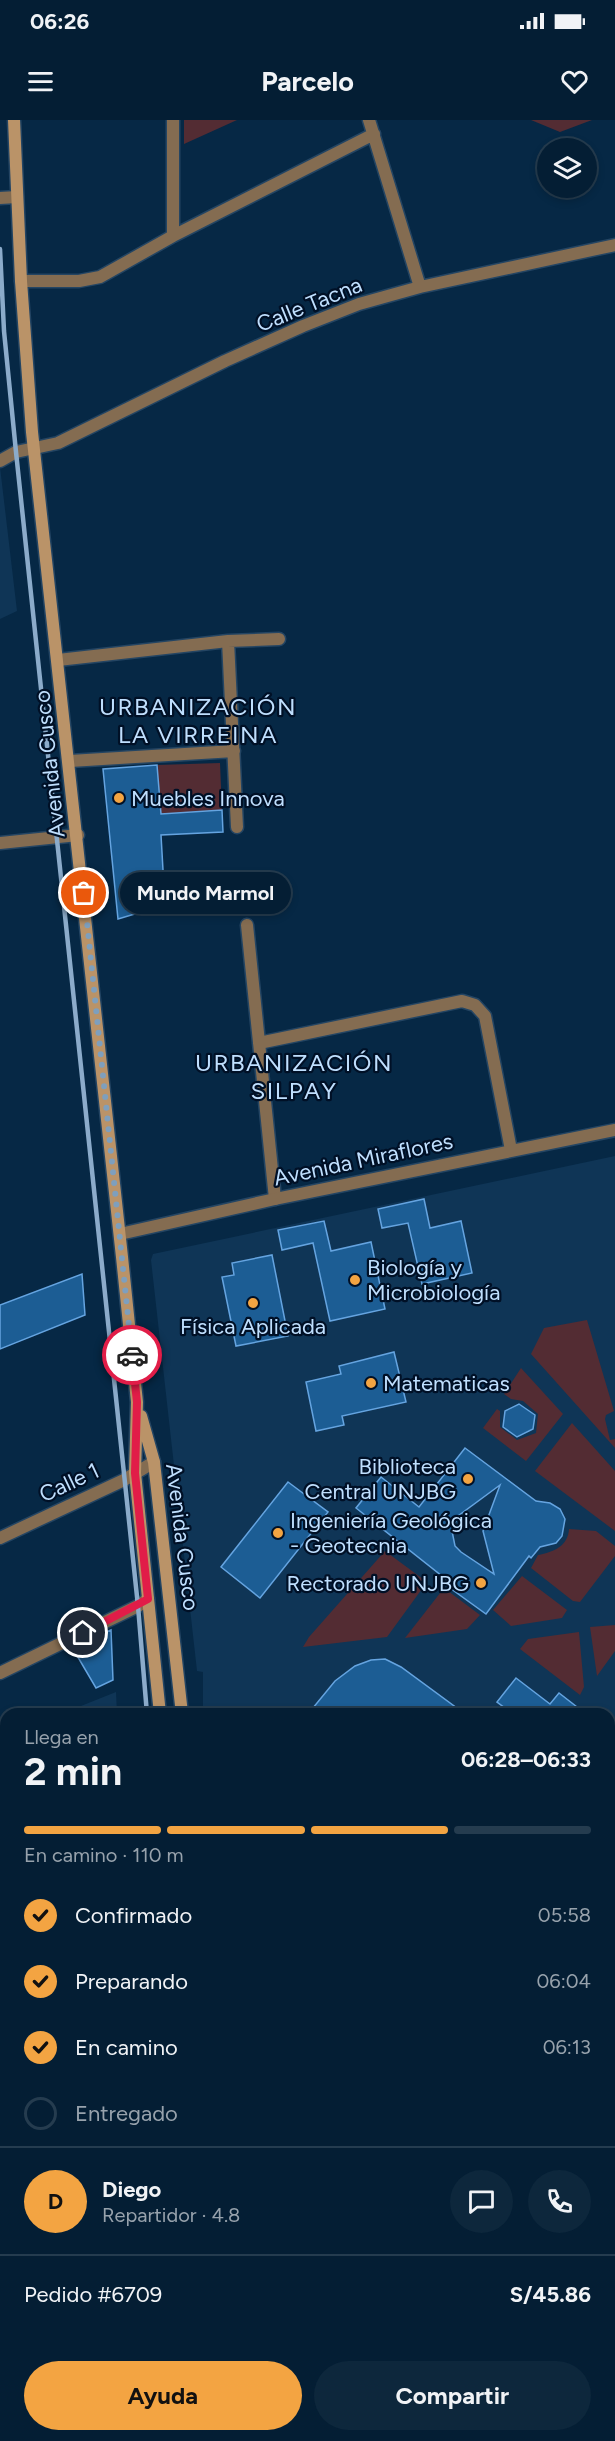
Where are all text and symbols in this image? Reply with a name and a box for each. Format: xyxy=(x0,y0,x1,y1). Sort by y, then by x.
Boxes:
text: 06:26 xyxy=(30,8,89,35)
icon: menu xyxy=(24,65,57,98)
text: Parcelo xyxy=(261,65,354,98)
icon: heart xyxy=(558,65,591,98)
map controls xyxy=(537,138,597,198)
button: layers xyxy=(537,138,597,198)
street label: Calle Tacna xyxy=(252,271,366,338)
street label: Avenida Cusco xyxy=(28,689,71,839)
district label: URBANIZACIÓN LA VIRREINA xyxy=(99,692,297,749)
place label: Muebles Innova xyxy=(131,785,285,812)
marker: Muebles Innova xyxy=(112,791,126,805)
pin xyxy=(58,867,109,918)
callout: Mundo Marmol xyxy=(120,872,291,914)
icon: bag xyxy=(67,876,100,909)
text: Mundo Marmol xyxy=(137,881,274,905)
district label: URBANIZACIÓN SILPAY xyxy=(195,1048,393,1105)
street label: Avenida Miraflores xyxy=(271,1127,455,1192)
place label: Biología y Microbiología xyxy=(367,1254,500,1306)
marker: Biología y Microbiología xyxy=(348,1273,362,1287)
marker: Física Aplicada xyxy=(246,1296,260,1310)
place label: Física Aplicada xyxy=(180,1313,326,1340)
courier xyxy=(102,1325,162,1385)
icon: car xyxy=(116,1339,149,1372)
place label: Matematicas xyxy=(383,1370,510,1397)
marker: Matematicas xyxy=(364,1376,378,1390)
place label: Biblioteca Central UNJBG xyxy=(305,1453,456,1505)
street label: Calle 1 xyxy=(35,1457,104,1508)
street label: Avenida Cusco xyxy=(160,1462,205,1612)
marker: Biblioteca Central UNJBG xyxy=(461,1472,475,1486)
place label: Ingeniería Geológica - Geotecnia xyxy=(290,1507,492,1559)
marker: Ingeniería Geológica - Geotecnia xyxy=(271,1526,285,1540)
place label: Rectorado UNJBG xyxy=(286,1570,469,1597)
marker: Rectorado UNJBG xyxy=(474,1576,488,1590)
pin xyxy=(57,1607,108,1658)
icon: home xyxy=(66,1616,99,1649)
text: Llega en xyxy=(24,1725,99,1749)
text: 06:28–06:33 xyxy=(461,1746,591,1773)
text: 2 min xyxy=(24,1748,122,1795)
text: En camino · 110 m xyxy=(24,1843,184,1867)
icon: check xyxy=(24,1899,57,1932)
text: Confirmado xyxy=(75,1902,192,1929)
text: 05:58 xyxy=(538,1903,591,1927)
icon: check xyxy=(24,1965,57,1998)
text: Preparando xyxy=(75,1968,188,1995)
text: 06:04 xyxy=(537,1969,591,1993)
icon: check xyxy=(24,2031,57,2064)
text: En camino xyxy=(75,2034,178,2061)
text: 06:13 xyxy=(543,2035,591,2059)
text: Entregado xyxy=(75,2100,178,2127)
button: chat xyxy=(450,2170,513,2233)
button: phone xyxy=(528,2170,591,2233)
text: Diego xyxy=(102,2176,161,2203)
text: D xyxy=(48,2188,63,2215)
text: Repartidor · 4.8 xyxy=(102,2203,240,2227)
text: Pedido #6709 xyxy=(24,2281,162,2308)
text: S/45.86 xyxy=(510,2281,591,2308)
button: Ayuda xyxy=(24,2361,302,2430)
button: Compartir xyxy=(314,2361,591,2430)

